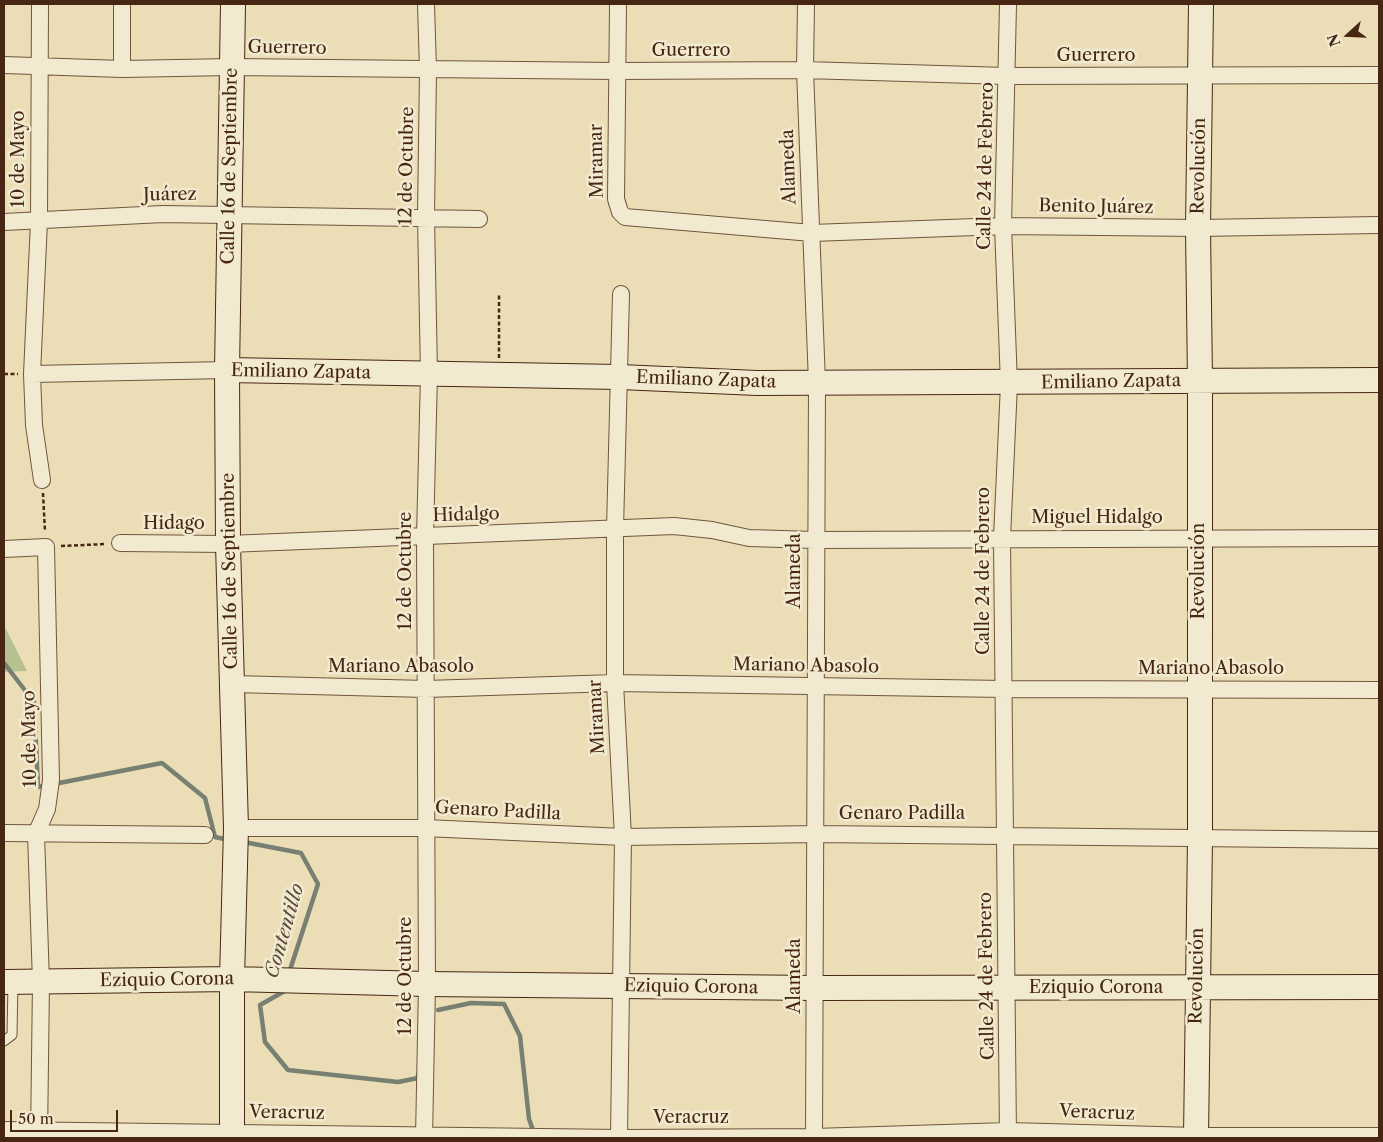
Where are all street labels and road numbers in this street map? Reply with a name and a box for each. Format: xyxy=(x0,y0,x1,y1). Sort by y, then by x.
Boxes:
street label: Guerrero xyxy=(247,37,327,59)
street label: Guerrero xyxy=(651,40,731,62)
street label: Guerrero xyxy=(1056,45,1136,67)
street label: Calle 16 de Septiembre xyxy=(217,68,243,264)
street label: Calle 24 de Febrero xyxy=(974,82,998,250)
street label: 12 de Octubre xyxy=(395,106,419,226)
street label: 10 de Mayo xyxy=(8,110,30,208)
street label: Revolución xyxy=(1187,117,1211,215)
street label: Miramar xyxy=(586,124,608,198)
street label: Alameda xyxy=(777,129,801,205)
street label: Juárez xyxy=(143,184,197,206)
street label: Benito Juárez xyxy=(1038,195,1154,219)
street label: Emiliano Zapata xyxy=(231,360,371,384)
street label: Emiliano Zapata xyxy=(636,367,776,393)
street label: Emiliano Zapata xyxy=(1041,370,1181,394)
street label: Calle 16 de Septiembre xyxy=(217,473,243,669)
street label: Calle 24 de Febrero xyxy=(973,487,995,655)
street label: Hidalgo xyxy=(432,503,500,527)
street label: Miguel Hidalgo xyxy=(1031,507,1163,529)
street label: 12 de Octubre xyxy=(395,512,417,630)
street label: Hidago xyxy=(143,513,205,535)
street label: Revolución xyxy=(1188,523,1210,619)
street label: Alameda xyxy=(784,533,806,609)
street label: Mariano Abasolo xyxy=(733,654,879,678)
street label: Mariano Abasolo xyxy=(328,656,474,678)
street label: Mariano Abasolo xyxy=(1138,658,1284,680)
street label: Miramar xyxy=(584,679,610,755)
street label: 10 de Mayo xyxy=(18,690,42,788)
street label: Genaro Padilla xyxy=(434,797,562,825)
street label: Genaro Padilla xyxy=(839,803,965,825)
street label: Calle 24 de Febrero xyxy=(975,892,999,1060)
street label: 12 de Octubre xyxy=(395,917,417,1035)
street label: Revolución xyxy=(1185,927,1209,1025)
street label: Alameda xyxy=(784,938,806,1014)
street label: Eziquio Corona xyxy=(100,968,234,992)
street label: Eziquio Corona xyxy=(624,975,758,999)
street label: Eziquio Corona xyxy=(1029,977,1163,999)
street label: Veracruz xyxy=(1059,1101,1135,1125)
street label: Veracruz xyxy=(249,1102,325,1124)
street label: Veracruz xyxy=(653,1107,729,1129)

